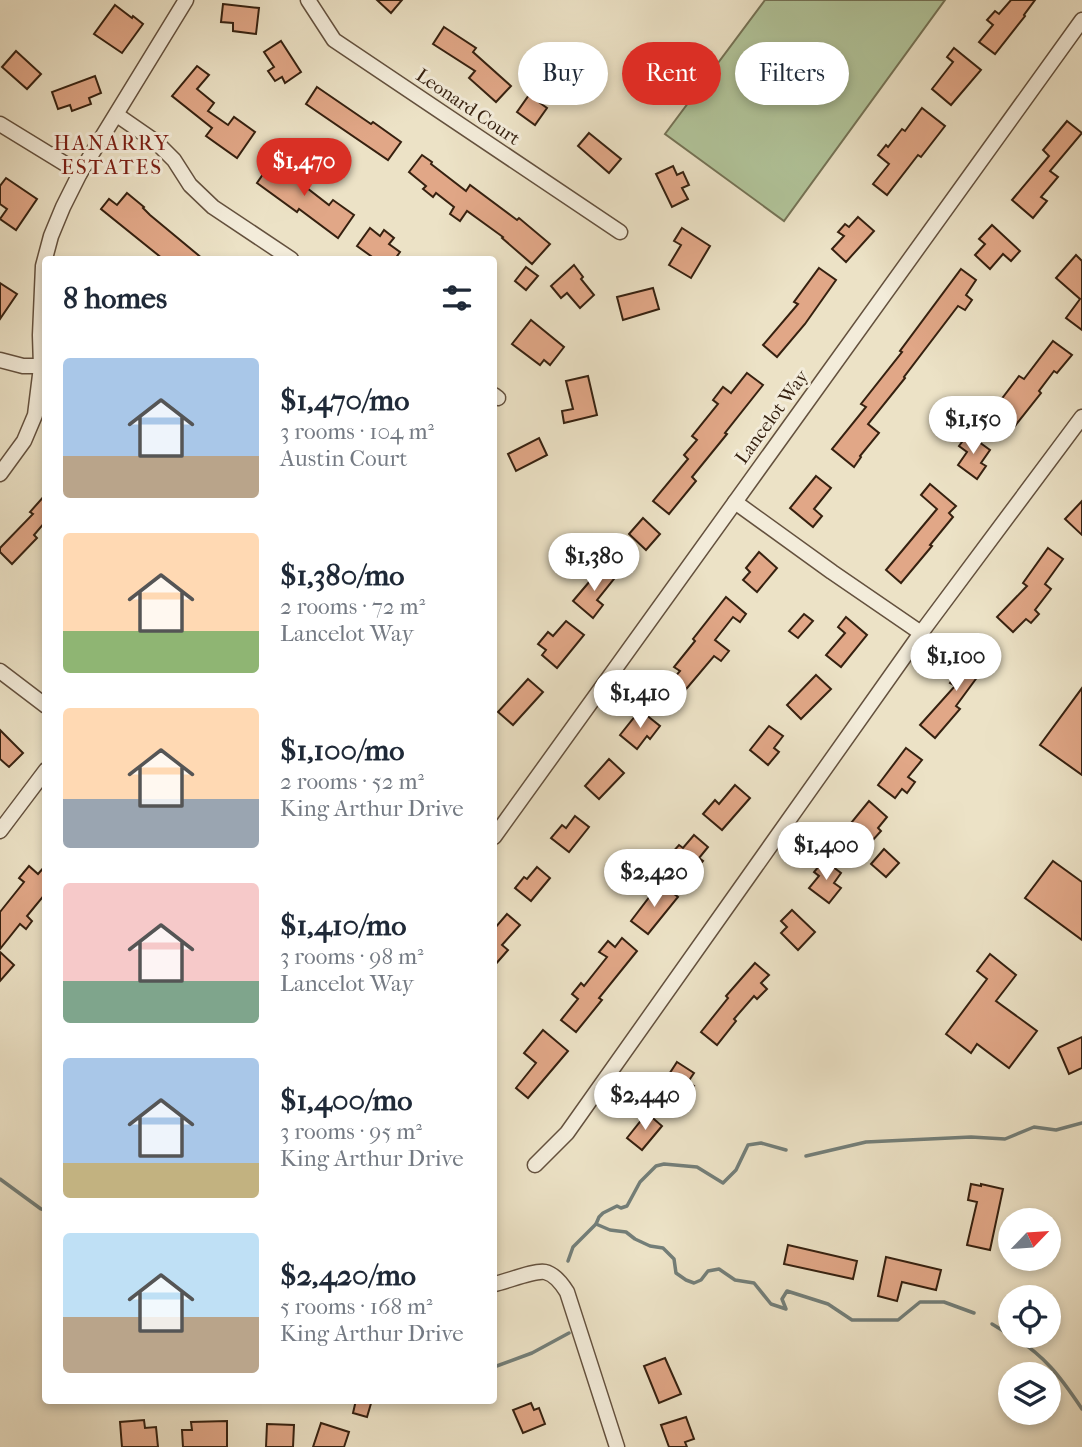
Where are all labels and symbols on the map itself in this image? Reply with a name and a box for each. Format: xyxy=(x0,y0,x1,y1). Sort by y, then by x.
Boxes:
street label: Leonard Court xyxy=(412,64,524,150)
district label: HANARRY ESTATES xyxy=(54,131,171,179)
pin: $1,470 xyxy=(247,138,361,198)
street label: Lancelot Way xyxy=(731,365,814,468)
pin: $1,150 xyxy=(916,396,1030,456)
pin: $1,380 xyxy=(537,534,651,593)
pin: $1,100 xyxy=(899,634,1013,693)
pin: $1,410 xyxy=(583,670,697,730)
pin: $1,400 xyxy=(769,822,883,882)
pin: $2,420 xyxy=(597,850,711,909)
pin: $2,440 xyxy=(588,1072,702,1132)
north arrow xyxy=(998,1208,1060,1270)

